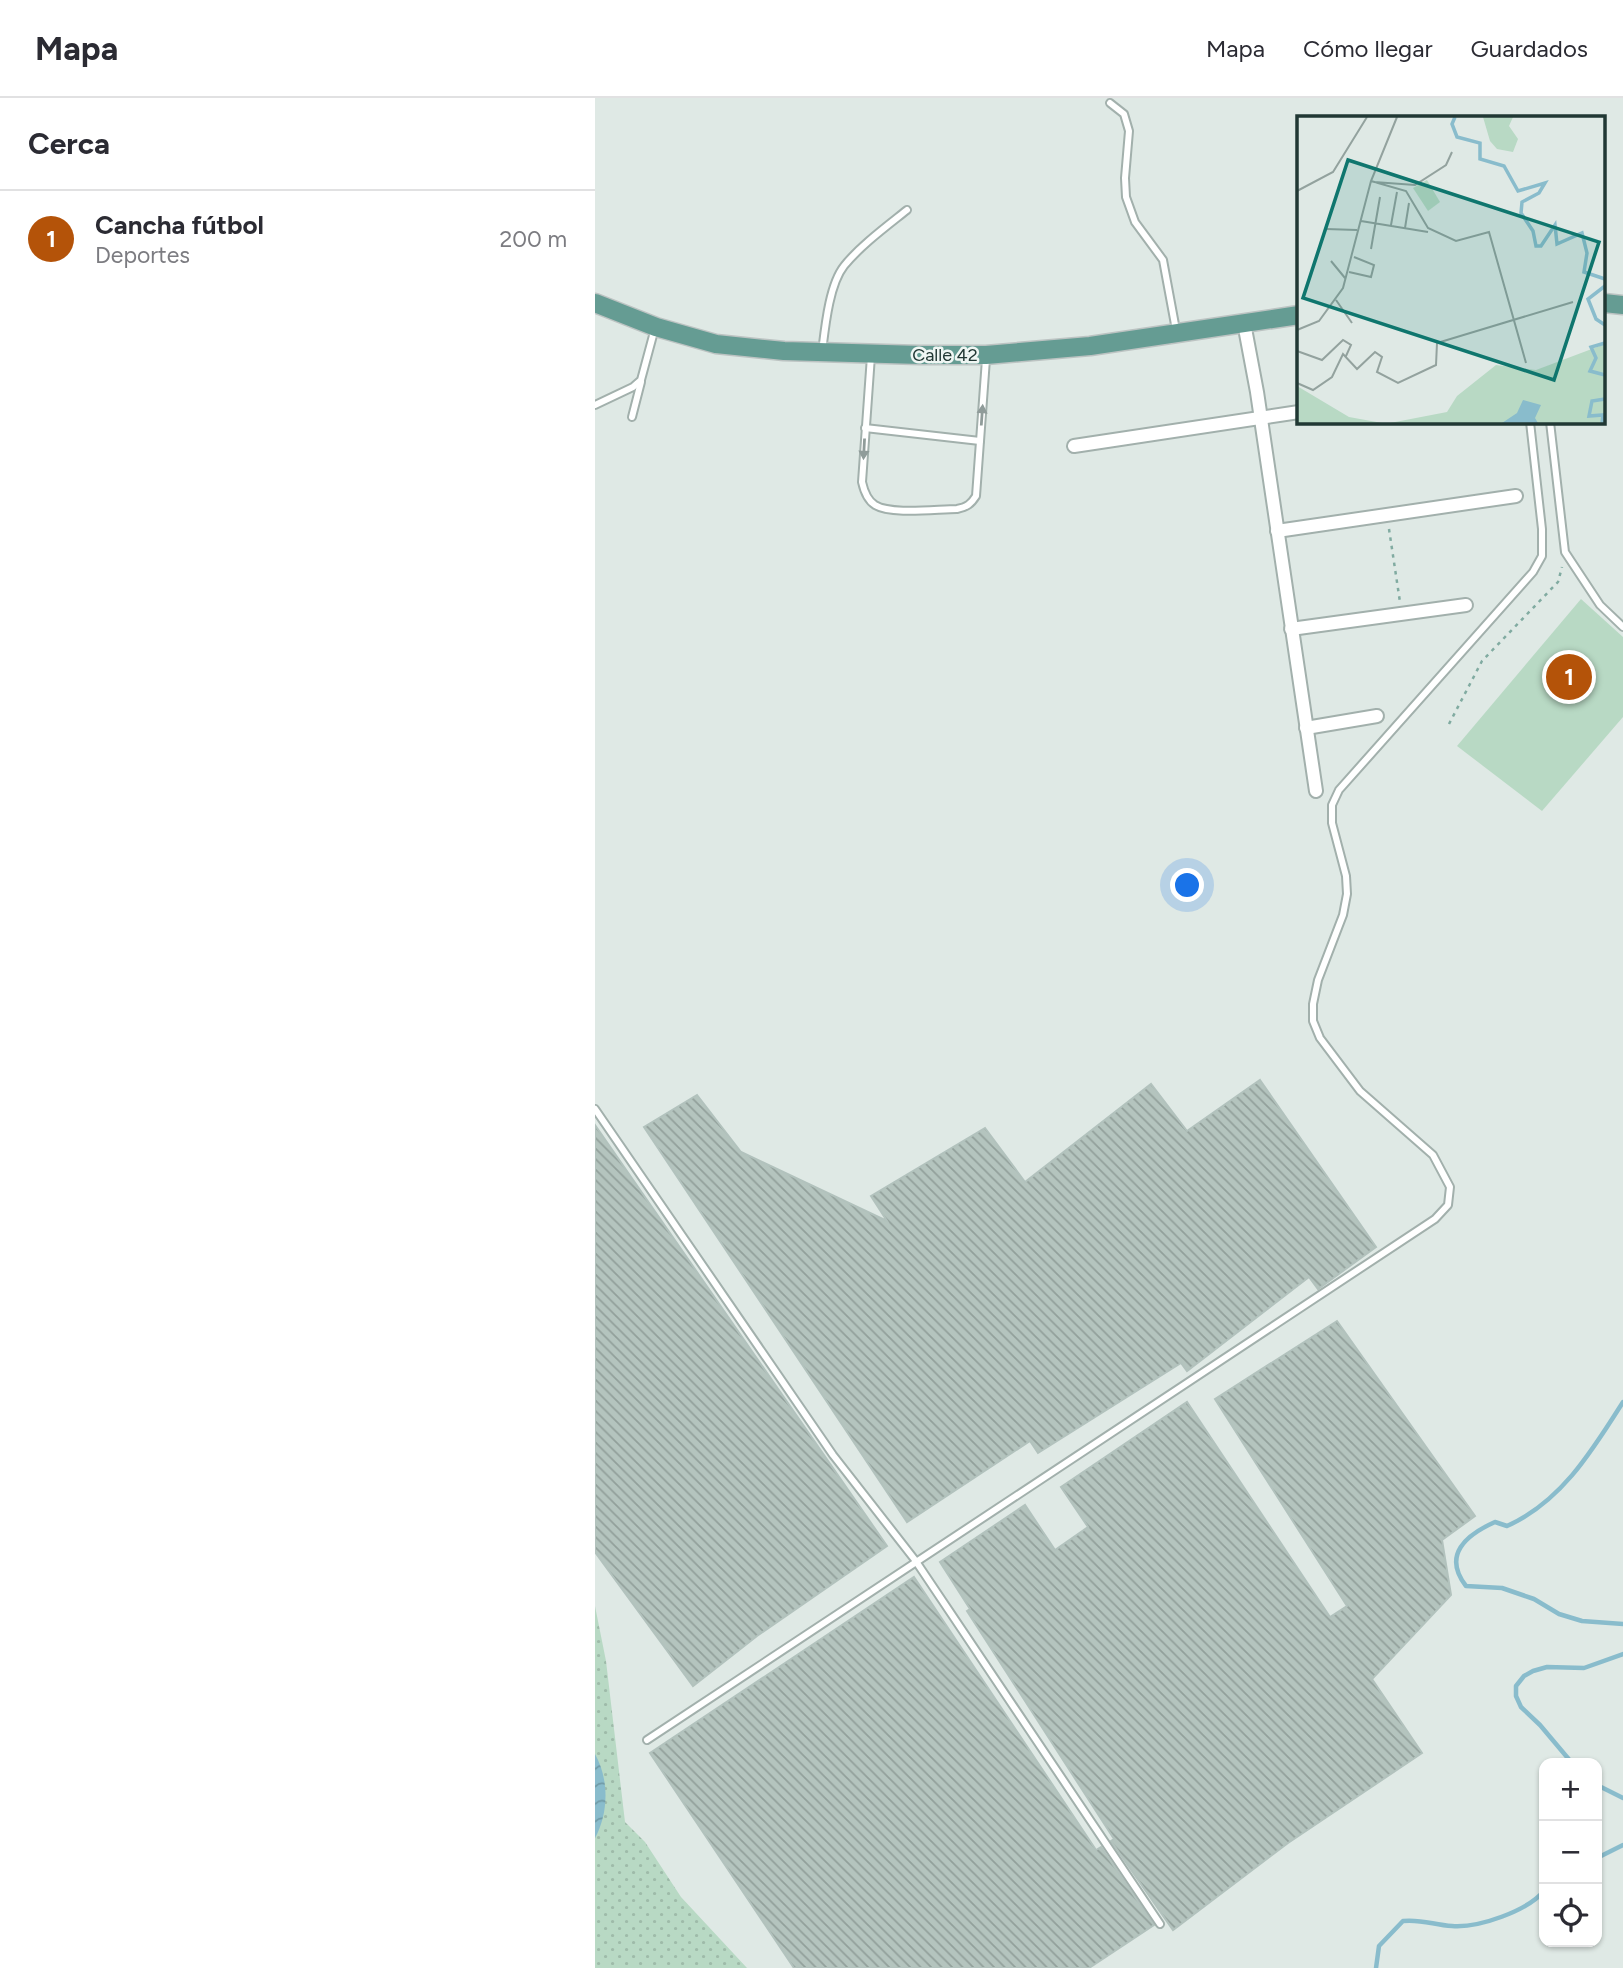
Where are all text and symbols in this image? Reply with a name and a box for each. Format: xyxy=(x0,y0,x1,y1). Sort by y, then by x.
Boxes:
text: Mapa xyxy=(35,29,118,68)
text: Mapa xyxy=(1206,34,1265,63)
text: Cómo llegar xyxy=(1303,34,1433,63)
text: Guardados xyxy=(1471,34,1588,63)
inset map xyxy=(1297,116,1605,424)
text: Cerca xyxy=(28,125,110,162)
text: Cancha fútbol xyxy=(95,209,264,241)
text: 1 xyxy=(46,225,56,253)
text: 200 m xyxy=(499,225,567,253)
text: Deportes xyxy=(95,241,190,269)
street label: Calle 42 xyxy=(912,344,978,366)
one-way arrow xyxy=(977,404,988,426)
one-way arrow xyxy=(858,438,869,460)
pin: 1 xyxy=(1546,651,1592,703)
your location xyxy=(1170,868,1204,902)
map controls xyxy=(1539,1758,1602,1947)
button: + xyxy=(1539,1758,1602,1821)
button: − xyxy=(1539,1821,1602,1884)
button: locate xyxy=(1539,1884,1602,1947)

